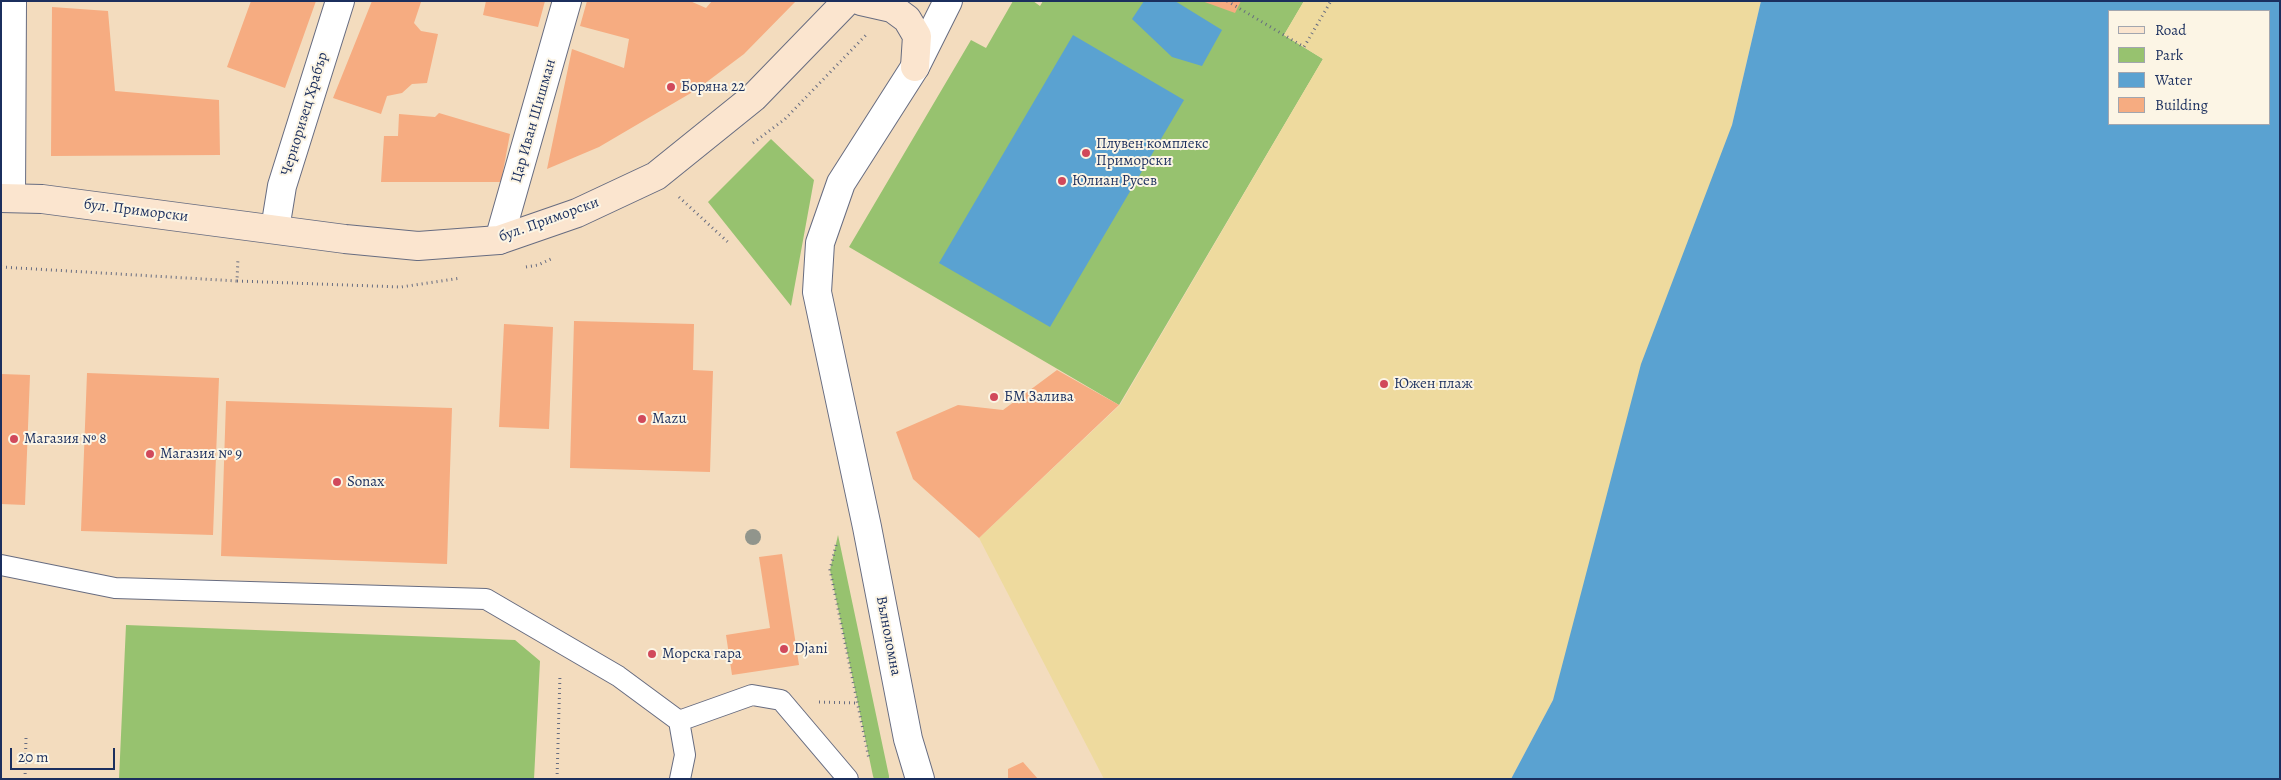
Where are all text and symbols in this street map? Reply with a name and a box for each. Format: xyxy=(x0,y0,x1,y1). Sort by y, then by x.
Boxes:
legend xyxy=(2108,10,2271,125)
text: Road xyxy=(2155,20,2186,40)
text: Park xyxy=(2155,45,2183,65)
street label: Черноризец Храбър xyxy=(278,50,332,178)
street label: Цар Иван Шишман xyxy=(508,57,560,185)
text: Water xyxy=(2155,70,2192,90)
place label: Боряна 22 xyxy=(681,78,745,96)
marker: Боряна 22 xyxy=(665,81,677,93)
text: Building xyxy=(2155,95,2208,115)
place label: Плувен комплекс Приморски xyxy=(1096,135,1208,170)
marker: Плувен комплекс Приморски xyxy=(1080,147,1092,159)
place label: Юлиан Русев xyxy=(1072,172,1157,190)
marker: Юлиан Русев xyxy=(1056,175,1068,187)
street label: бул. Приморски xyxy=(496,194,602,246)
street label: бул. Приморски xyxy=(83,196,189,226)
place label: Южен плаж xyxy=(1394,375,1473,393)
marker: Южен плаж xyxy=(1378,378,1390,390)
place label: БМ Залива xyxy=(1004,388,1074,406)
marker: БМ Залива xyxy=(988,391,1000,403)
place label: Mazu xyxy=(652,410,687,428)
marker: Mazu xyxy=(636,413,648,425)
place label: Магазия № 8 xyxy=(24,430,107,448)
marker: Магазия № 8 xyxy=(8,433,20,445)
place label: Магазия № 9 xyxy=(160,445,242,463)
marker: Магазия № 9 xyxy=(144,448,156,460)
place label: Sonax xyxy=(347,473,384,491)
marker: Sonax xyxy=(331,476,343,488)
street label: Вълноломна xyxy=(871,595,905,677)
place label: Djani xyxy=(794,640,828,658)
marker: Djani xyxy=(778,643,790,655)
place label: Морска гара xyxy=(662,645,742,663)
marker: Морска гара xyxy=(646,648,658,660)
scale bar xyxy=(12,738,118,770)
text: 20 m xyxy=(18,747,49,767)

